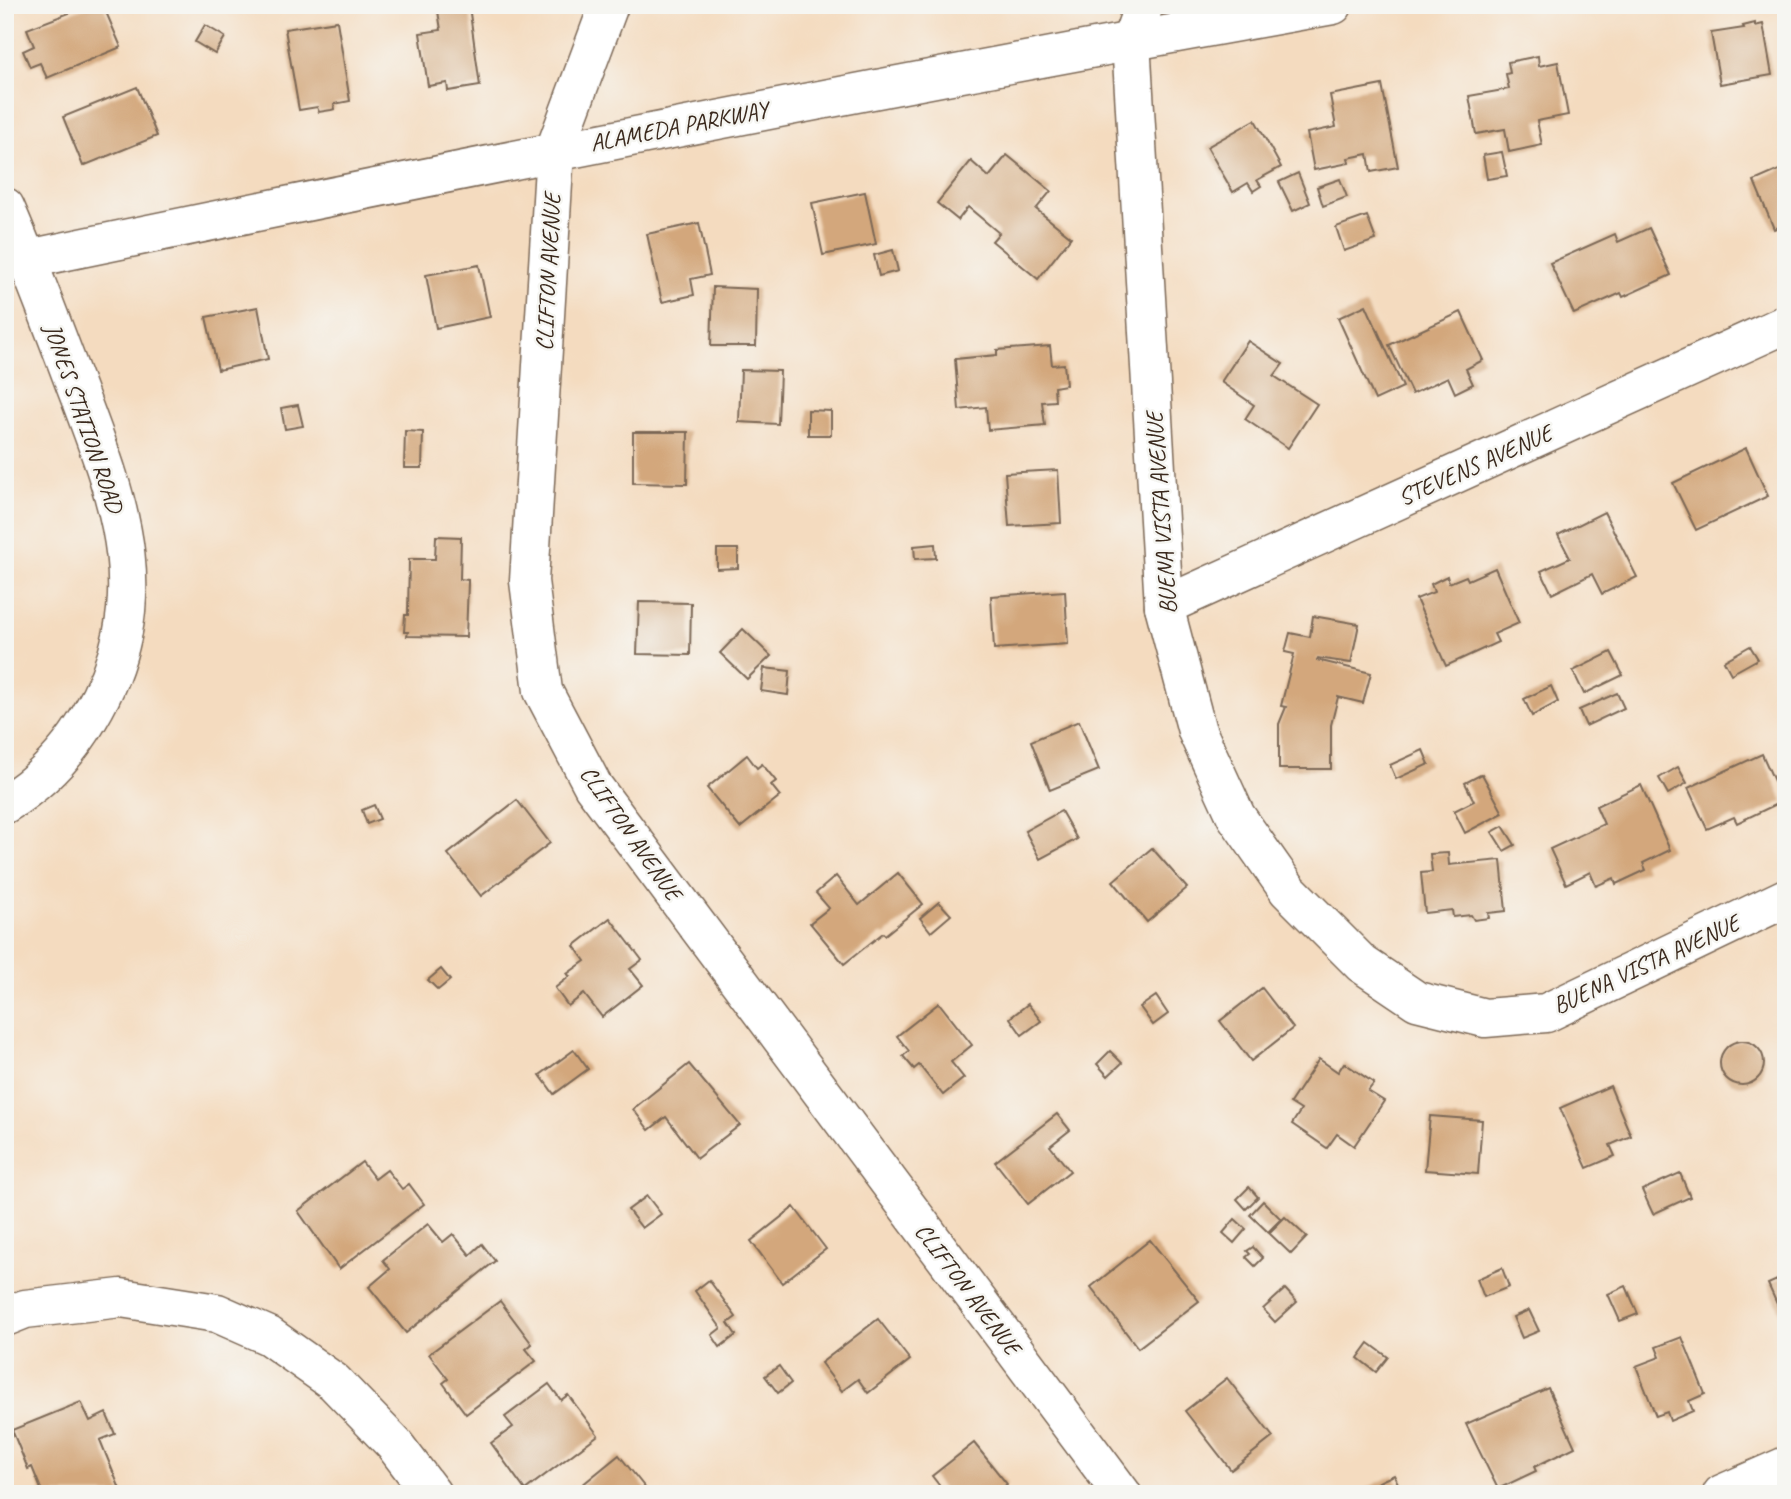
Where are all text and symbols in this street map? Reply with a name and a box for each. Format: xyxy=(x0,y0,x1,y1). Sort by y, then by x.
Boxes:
street label: ALAMEDA PARKWAY xyxy=(588,93,774,158)
street label: CLIFTON AVENUE xyxy=(529,190,567,352)
street label: JONES STATION ROAD xyxy=(37,319,131,518)
street label: BUENA VISTA AVENUE xyxy=(1139,408,1183,615)
street label: STEVENS AVENUE xyxy=(1393,417,1559,512)
street label: CLIFTON AVENUE xyxy=(573,760,690,909)
street label: BUENA VISTA AVENUE xyxy=(1548,906,1747,1020)
street label: CLIFTON AVENUE xyxy=(909,1217,1029,1363)

